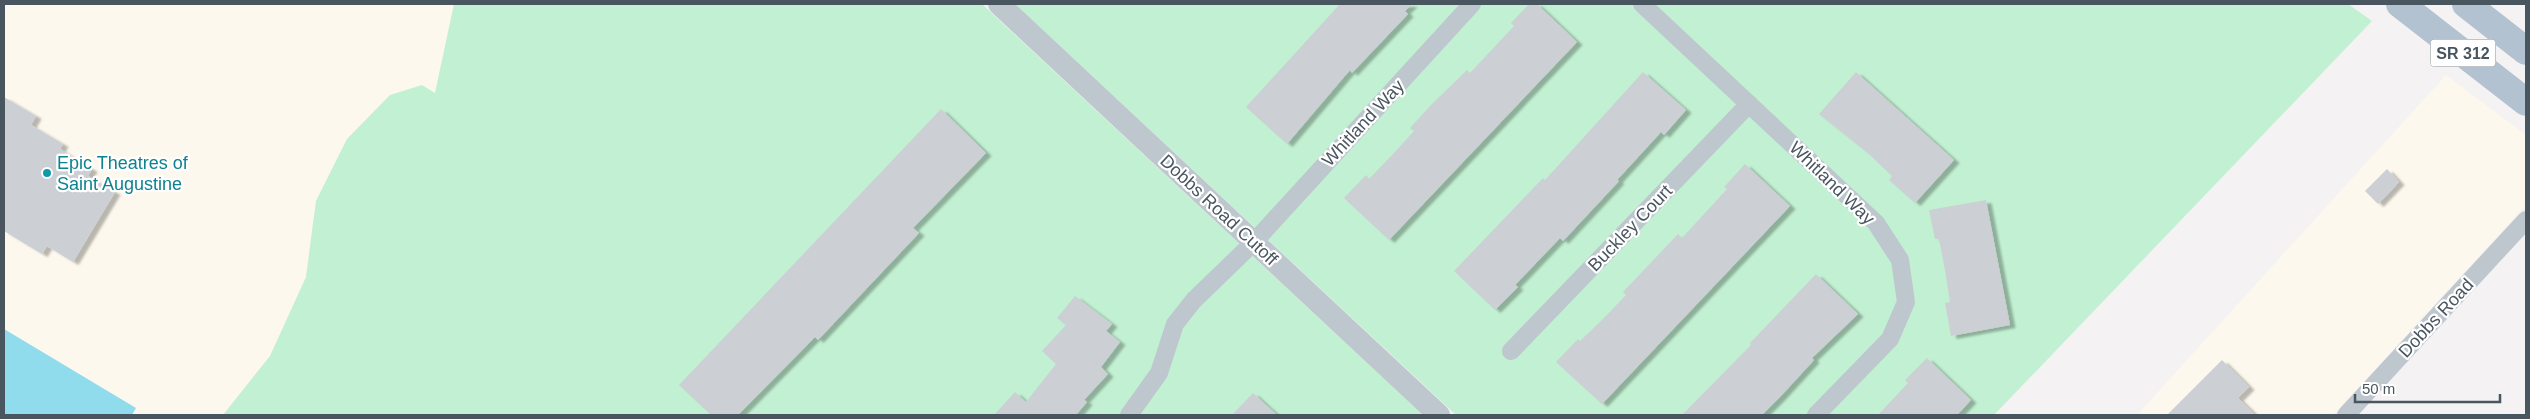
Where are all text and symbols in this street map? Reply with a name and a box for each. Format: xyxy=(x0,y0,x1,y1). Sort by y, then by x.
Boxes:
road number: SR 312 xyxy=(2430,40,2496,66)
street label: Whitland Way xyxy=(1318,76,1408,170)
street label: Whitland Way xyxy=(1785,137,1879,229)
street label: Dobbs Road Cutoff xyxy=(1156,151,1282,270)
place label: Epic Theatres of Saint Augustine xyxy=(57,153,189,194)
marker: Epic Theatres of Saint Augustine xyxy=(41,167,53,179)
street label: Buckley Court xyxy=(1584,181,1676,275)
street label: Dobbs Road xyxy=(2395,275,2477,361)
scale bar xyxy=(2355,372,2500,404)
text: 50 m xyxy=(2362,380,2395,397)

